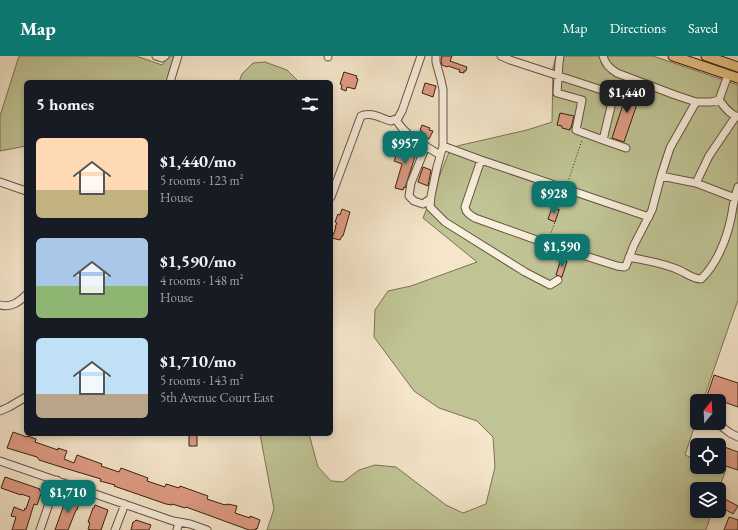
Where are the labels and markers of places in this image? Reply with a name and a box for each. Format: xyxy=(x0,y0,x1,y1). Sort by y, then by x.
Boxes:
pin: $1,440 xyxy=(594,80,660,114)
pin: $957 xyxy=(381,131,429,165)
pin: $928 xyxy=(530,181,578,215)
pin: $1,590 xyxy=(529,234,595,268)
pin: $1,710 xyxy=(35,480,101,514)

